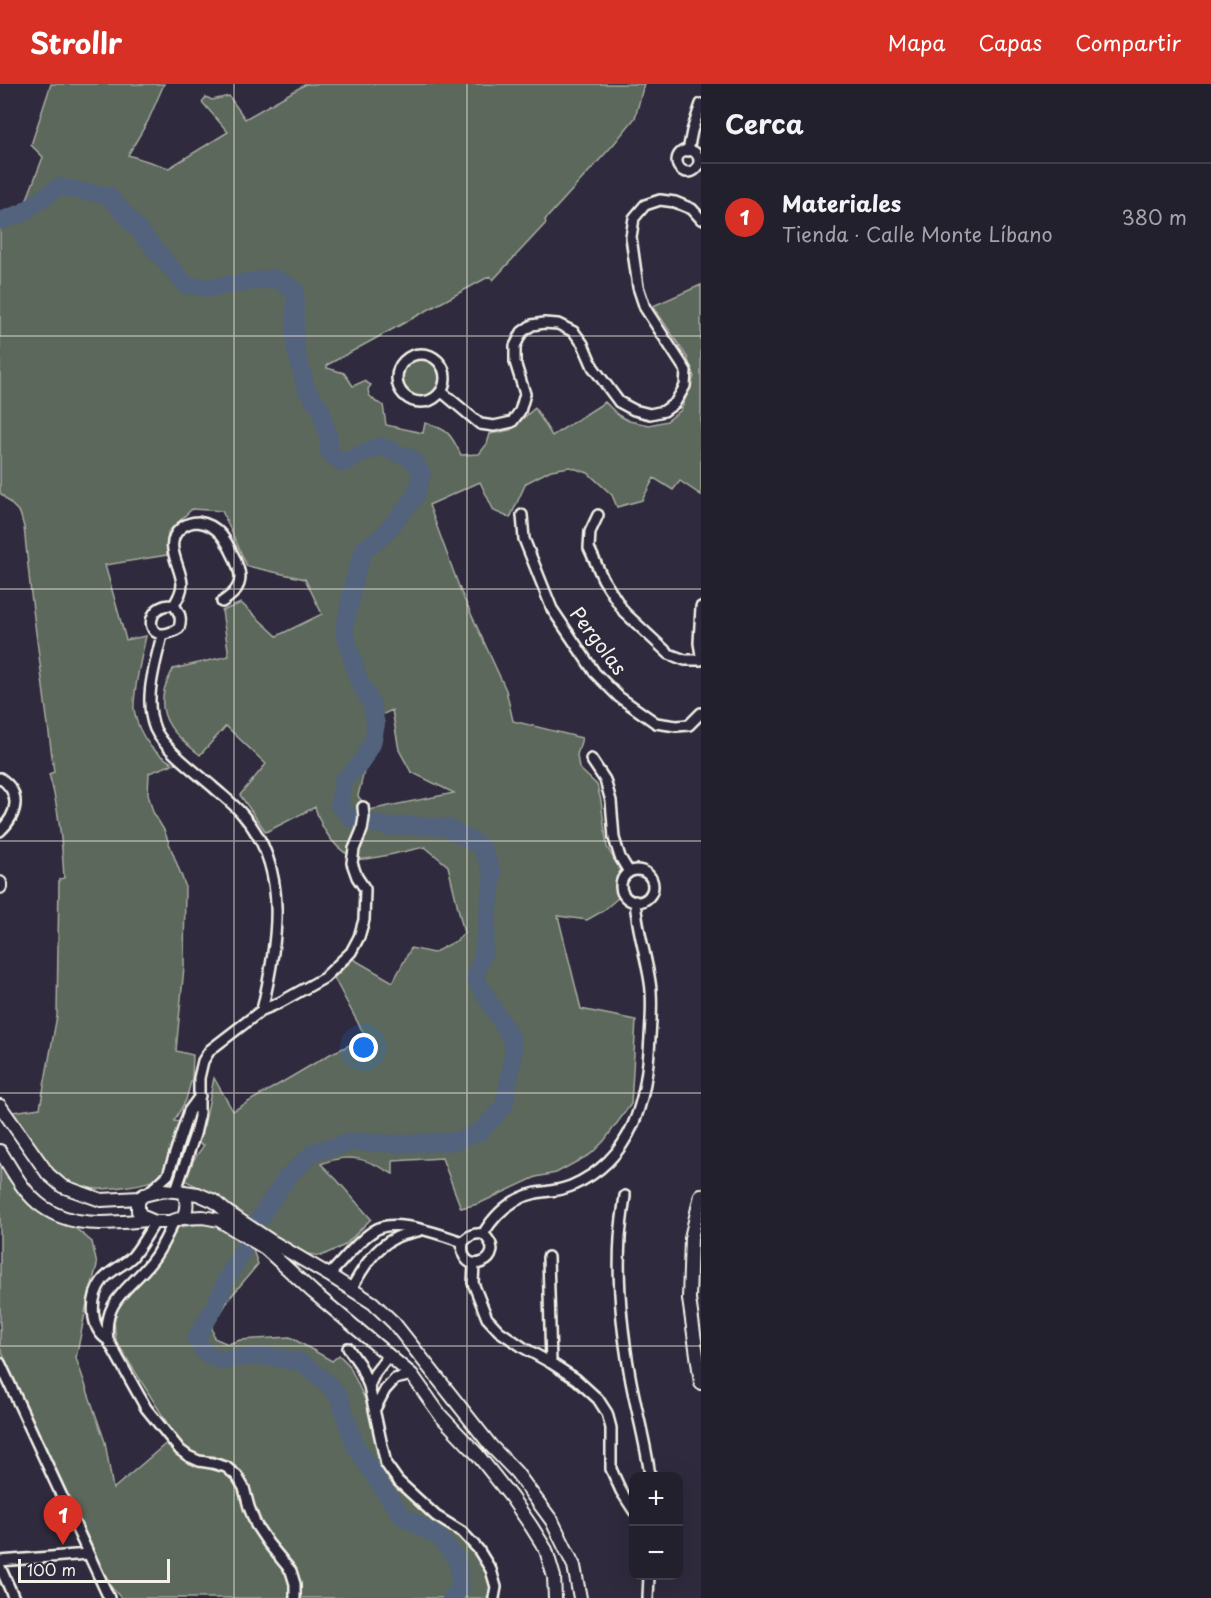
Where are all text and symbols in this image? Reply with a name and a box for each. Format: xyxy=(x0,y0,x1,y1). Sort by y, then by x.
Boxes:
text: Strollr xyxy=(30,21,122,64)
text: Mapa xyxy=(888,26,946,58)
text: Capas xyxy=(979,26,1042,58)
text: Compartir xyxy=(1075,26,1181,58)
text: Cerca xyxy=(725,104,804,143)
text: Materiales xyxy=(782,186,901,219)
text: 1 xyxy=(740,202,749,232)
text: 380 m xyxy=(1121,202,1187,232)
text: Tienda · Calle Monte Líbano xyxy=(782,219,1053,249)
street label: Pergolas xyxy=(563,600,635,681)
your location xyxy=(349,1033,378,1062)
map controls xyxy=(629,1472,683,1580)
button: + xyxy=(629,1472,683,1526)
pin: 1 xyxy=(44,1496,82,1545)
button: − xyxy=(629,1526,683,1580)
scale bar xyxy=(18,1556,170,1584)
text: 100 m xyxy=(27,1557,76,1581)

